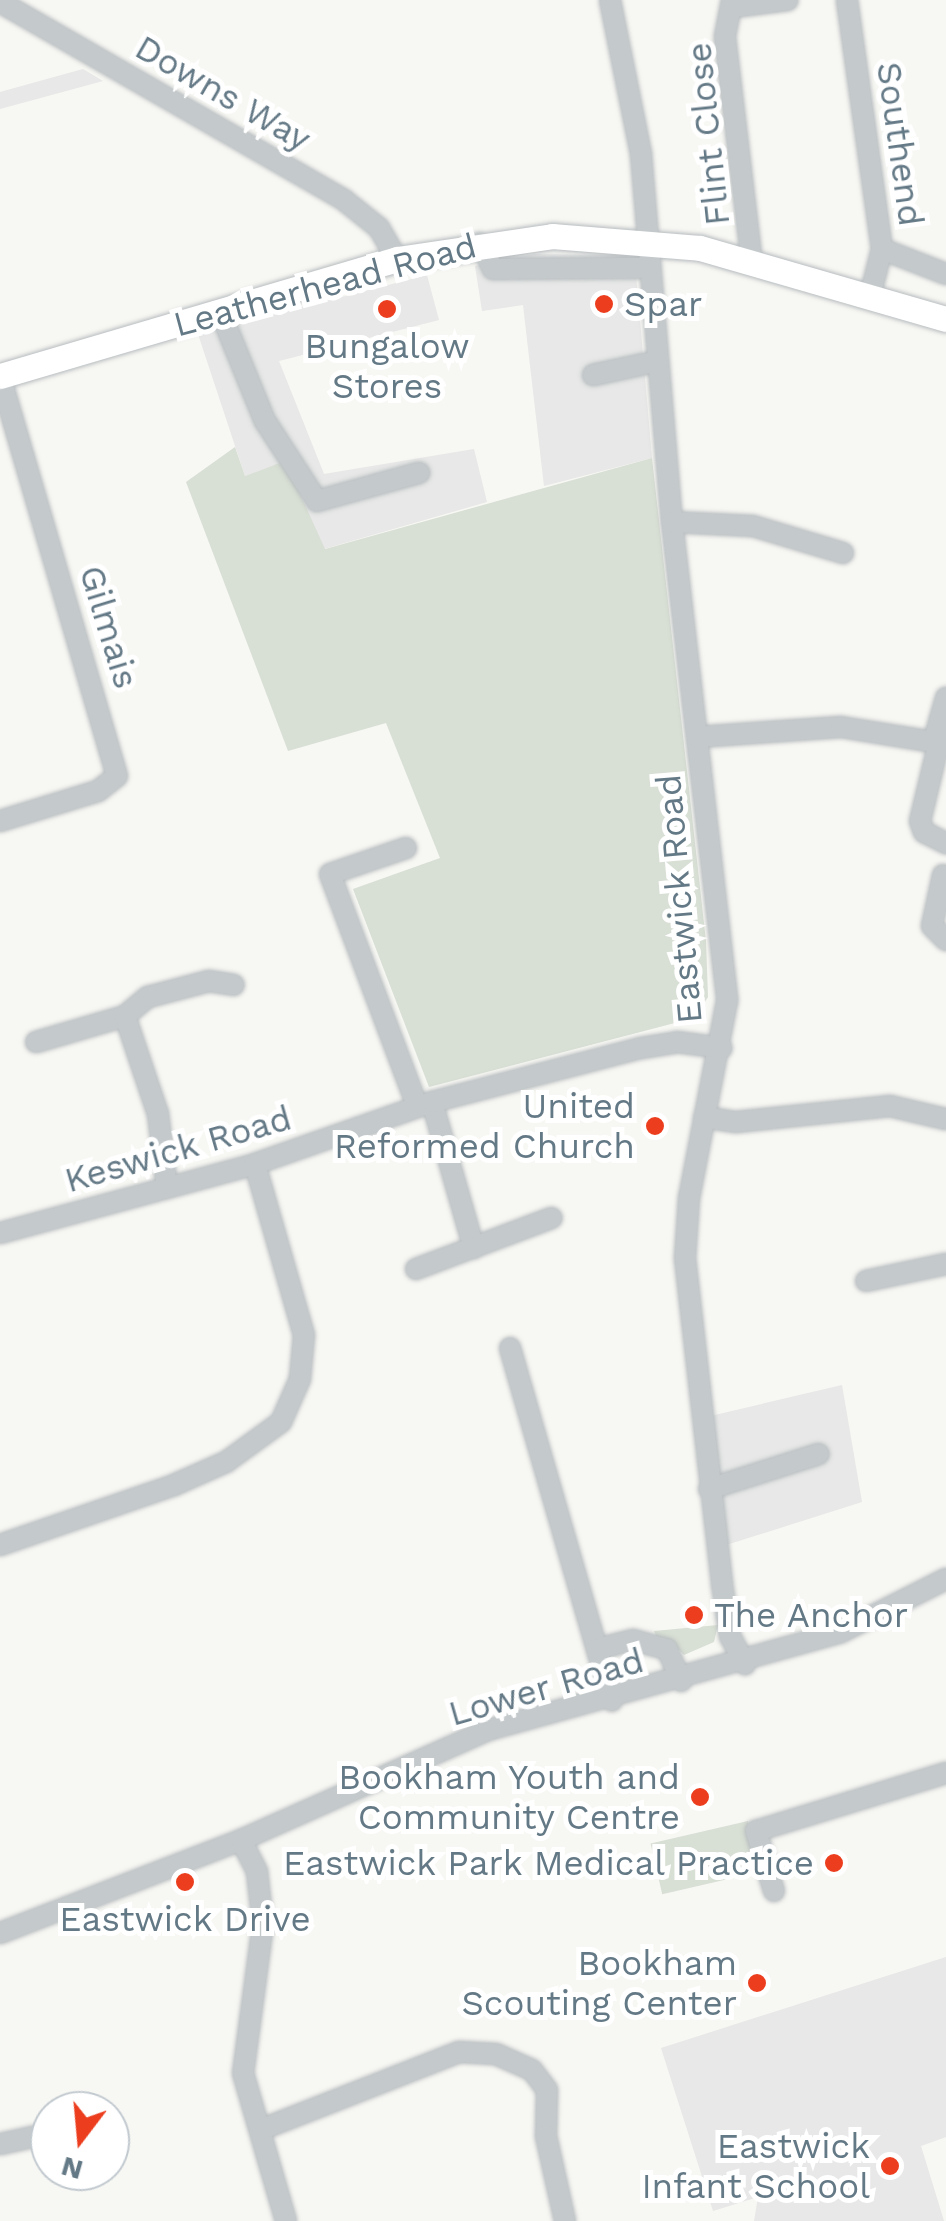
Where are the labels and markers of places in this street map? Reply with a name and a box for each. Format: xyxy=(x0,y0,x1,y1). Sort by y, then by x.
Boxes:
place label: Spar xyxy=(624,283,702,325)
marker: Spar xyxy=(593,293,615,315)
marker: Bungalow Stores xyxy=(376,298,398,320)
place label: Bungalow Stores xyxy=(305,325,469,407)
place label: United Reformed Church xyxy=(334,1085,635,1167)
marker: United Reformed Church xyxy=(644,1115,666,1137)
place label: The Anchor xyxy=(714,1594,910,1636)
marker: The Anchor xyxy=(683,1604,705,1626)
place label: Bookham Youth and Community Centre xyxy=(337,1756,680,1838)
marker: Bookham Youth and Community Centre xyxy=(689,1786,711,1808)
place label: Eastwick Park Medical Practice xyxy=(280,1842,814,1884)
marker: Eastwick Park Medical Practice xyxy=(823,1852,845,1874)
marker: Eastwick Drive xyxy=(174,1871,196,1893)
place label: Eastwick Drive xyxy=(59,1898,311,1940)
place label: Bookham Scouting Center xyxy=(461,1942,737,2024)
marker: Bookham Scouting Center xyxy=(746,1972,768,1994)
place label: Eastwick Infant School xyxy=(641,2125,870,2207)
marker: Eastwick Infant School xyxy=(879,2155,901,2177)

